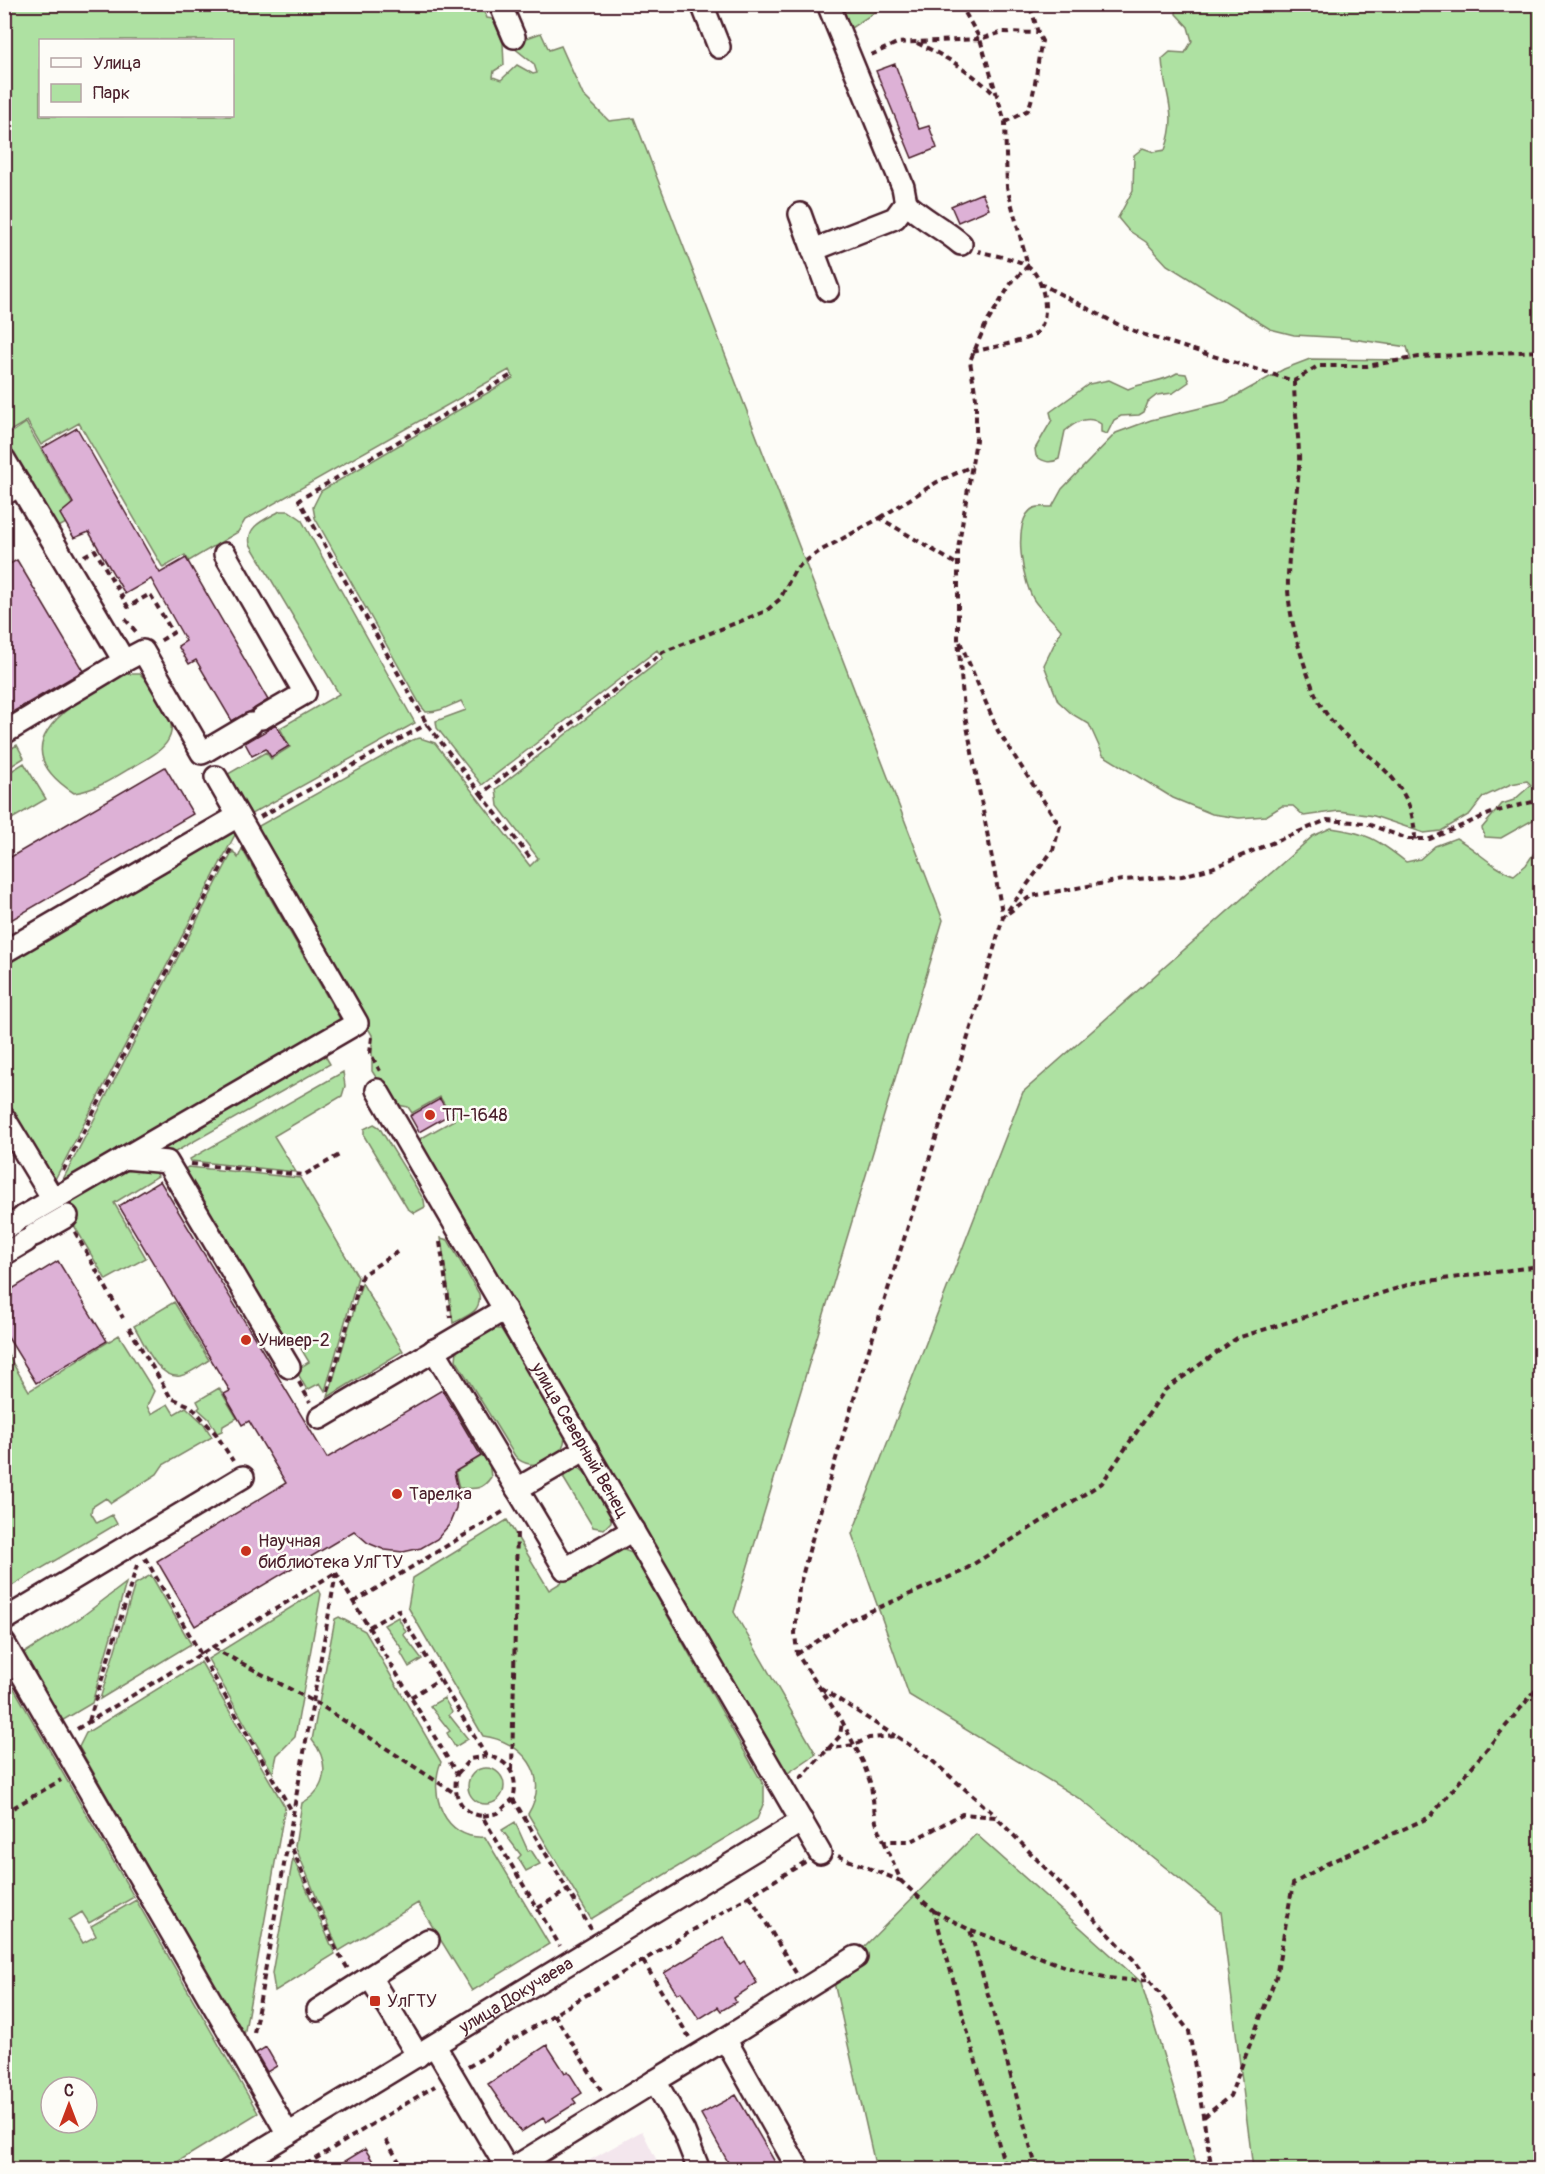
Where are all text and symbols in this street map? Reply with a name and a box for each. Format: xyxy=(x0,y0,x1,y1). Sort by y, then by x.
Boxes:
legend xyxy=(39,39,234,117)
text: Улица xyxy=(93,52,141,75)
text: Парк xyxy=(93,82,130,105)
place label: ТП-1648 xyxy=(442,1104,507,1127)
marker: ТП-1648 xyxy=(423,1108,437,1122)
place label: Универ-2 xyxy=(258,1329,330,1352)
marker: Универ-2 xyxy=(239,1333,253,1347)
street label: улица Северный Венец xyxy=(526,1357,635,1522)
place label: Тарелка xyxy=(409,1483,472,1506)
marker: Тарелка xyxy=(390,1487,404,1501)
place label: Научная библиотека УлГТУ xyxy=(258,1530,403,1574)
marker: Научная библиотека УлГТУ xyxy=(239,1544,253,1558)
street label: улица Докучаева xyxy=(454,1952,577,2039)
place label: УлГТУ xyxy=(387,1990,437,2013)
marker: УлГТУ xyxy=(368,1994,382,2008)
north arrow xyxy=(39,2075,99,2135)
text: С xyxy=(64,2081,74,2101)

